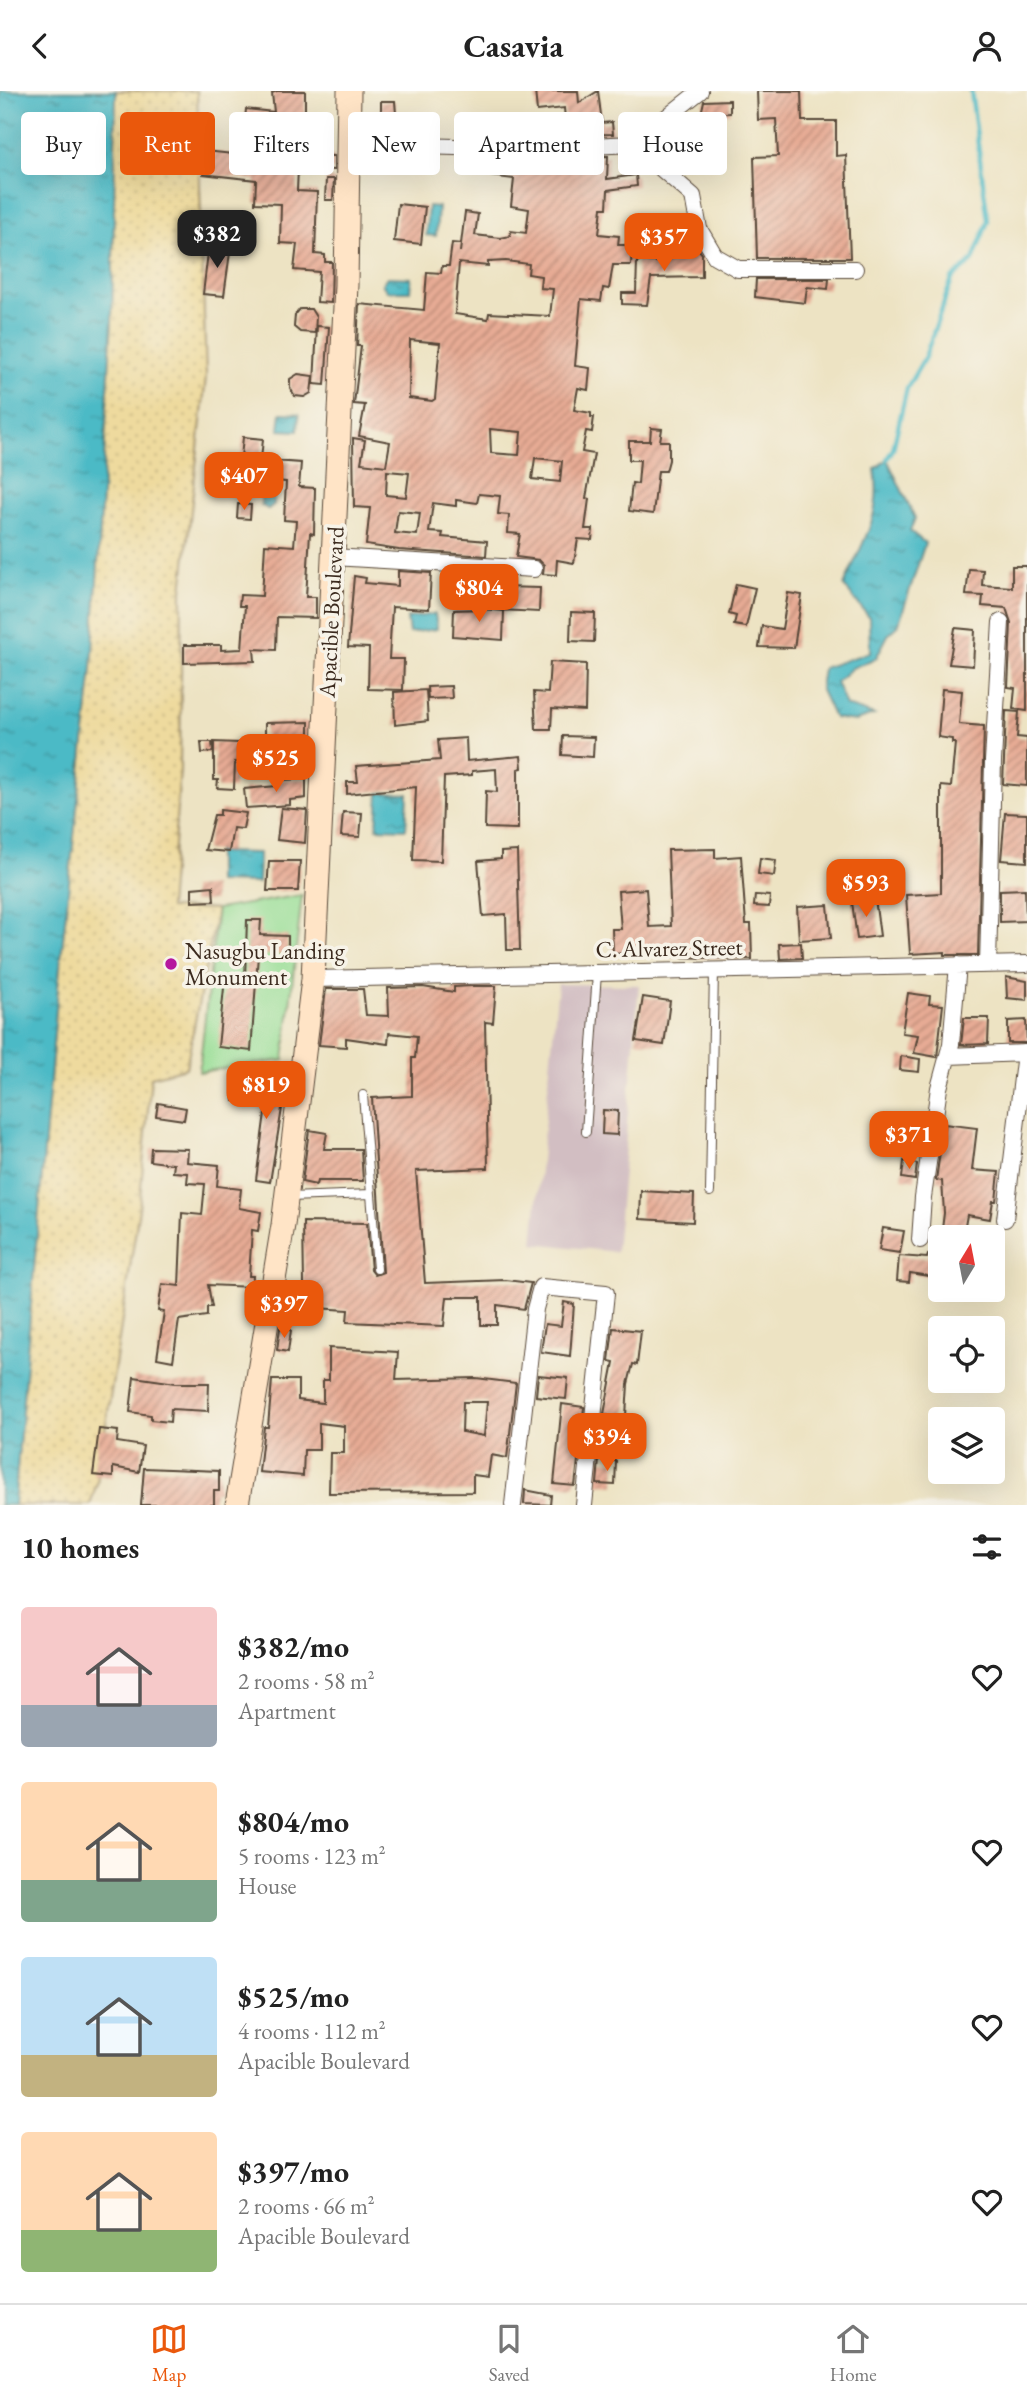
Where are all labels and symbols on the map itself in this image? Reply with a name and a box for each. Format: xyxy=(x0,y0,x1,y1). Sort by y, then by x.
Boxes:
pin: $382 xyxy=(176,211,258,270)
pin: $357 xyxy=(623,213,705,273)
pin: $407 xyxy=(203,453,285,512)
street label: Apacible Boulevard xyxy=(311,525,350,700)
pin: $804 xyxy=(438,565,520,624)
pin: $525 xyxy=(235,735,317,794)
pin: $593 xyxy=(825,859,907,919)
street label: C. Alvarez Street xyxy=(595,932,744,964)
place label: Nasugbu Landing Monument xyxy=(185,936,346,992)
marker: Nasugbu Landing Monument xyxy=(163,956,179,972)
pin: $819 xyxy=(225,1061,307,1121)
pin: $371 xyxy=(868,1111,950,1171)
north arrow xyxy=(928,1225,1004,1302)
pin: $397 xyxy=(243,1281,325,1340)
pin: $394 xyxy=(566,1413,648,1473)

